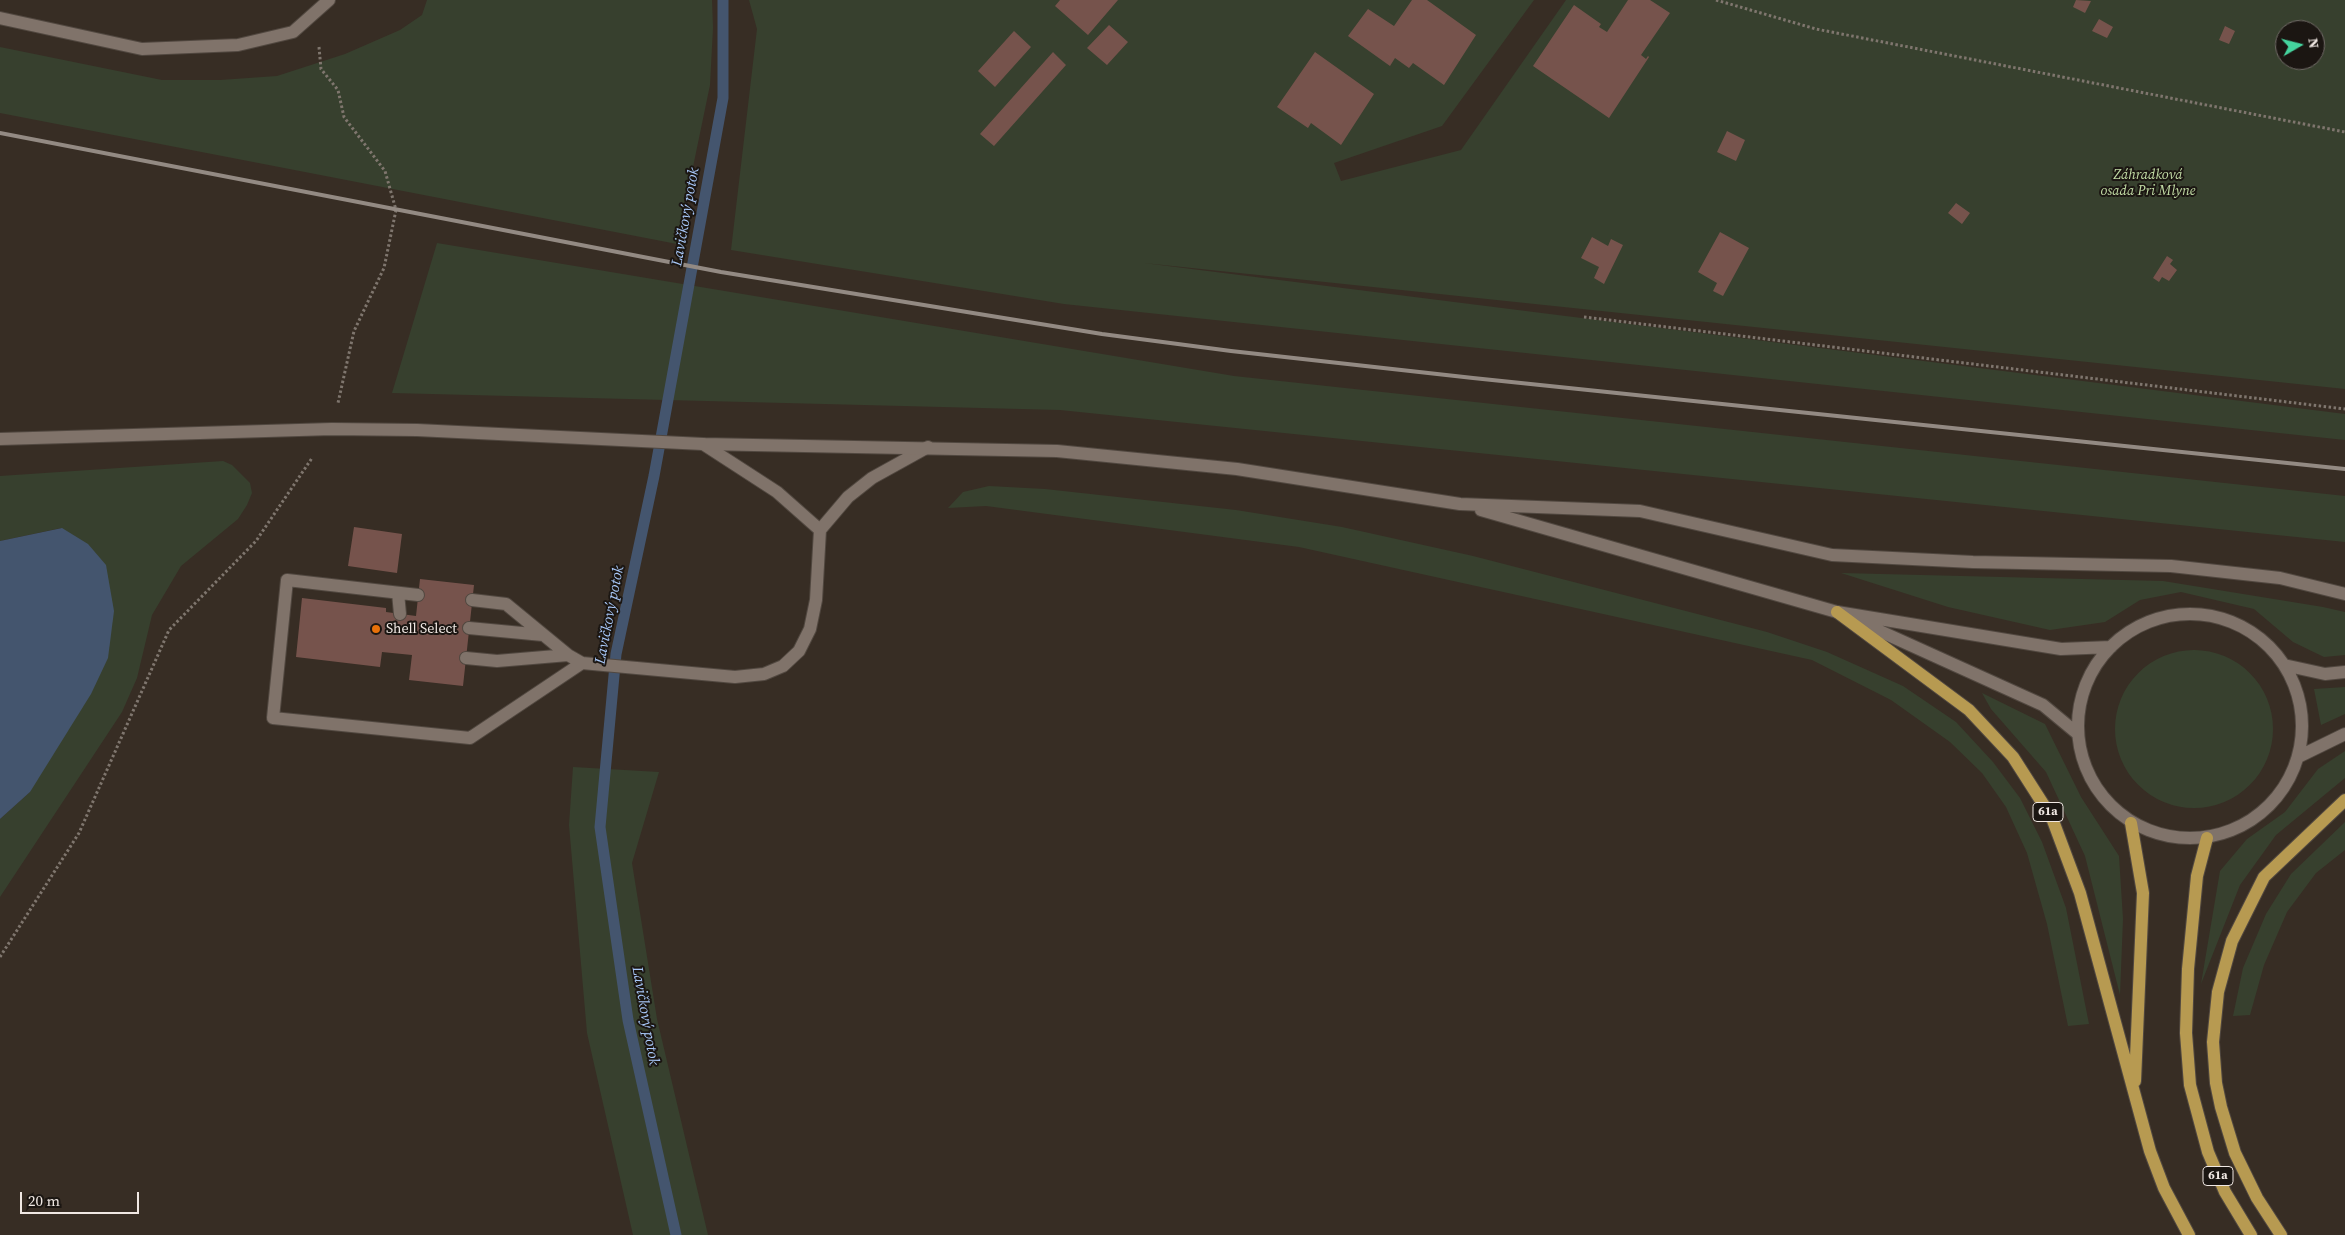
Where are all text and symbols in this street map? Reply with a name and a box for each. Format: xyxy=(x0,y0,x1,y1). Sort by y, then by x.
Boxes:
north arrow xyxy=(2275,20,2325,70)
text: N xyxy=(2303,37,2324,49)
water label: Lavičkový potok xyxy=(668,166,704,268)
park label: Záhradková osada Pri Mlyne xyxy=(2100,167,2196,200)
water label: Lavičkový potok xyxy=(592,564,628,666)
place label: Shell Select xyxy=(386,621,457,637)
marker: Shell Select xyxy=(370,623,382,635)
road number: 61a xyxy=(2033,802,2063,822)
water label: Lavičkový potok xyxy=(627,965,663,1067)
road number: 61a xyxy=(2203,1166,2233,1186)
scale bar xyxy=(22,1182,141,1214)
text: 20 m xyxy=(28,1190,60,1211)

